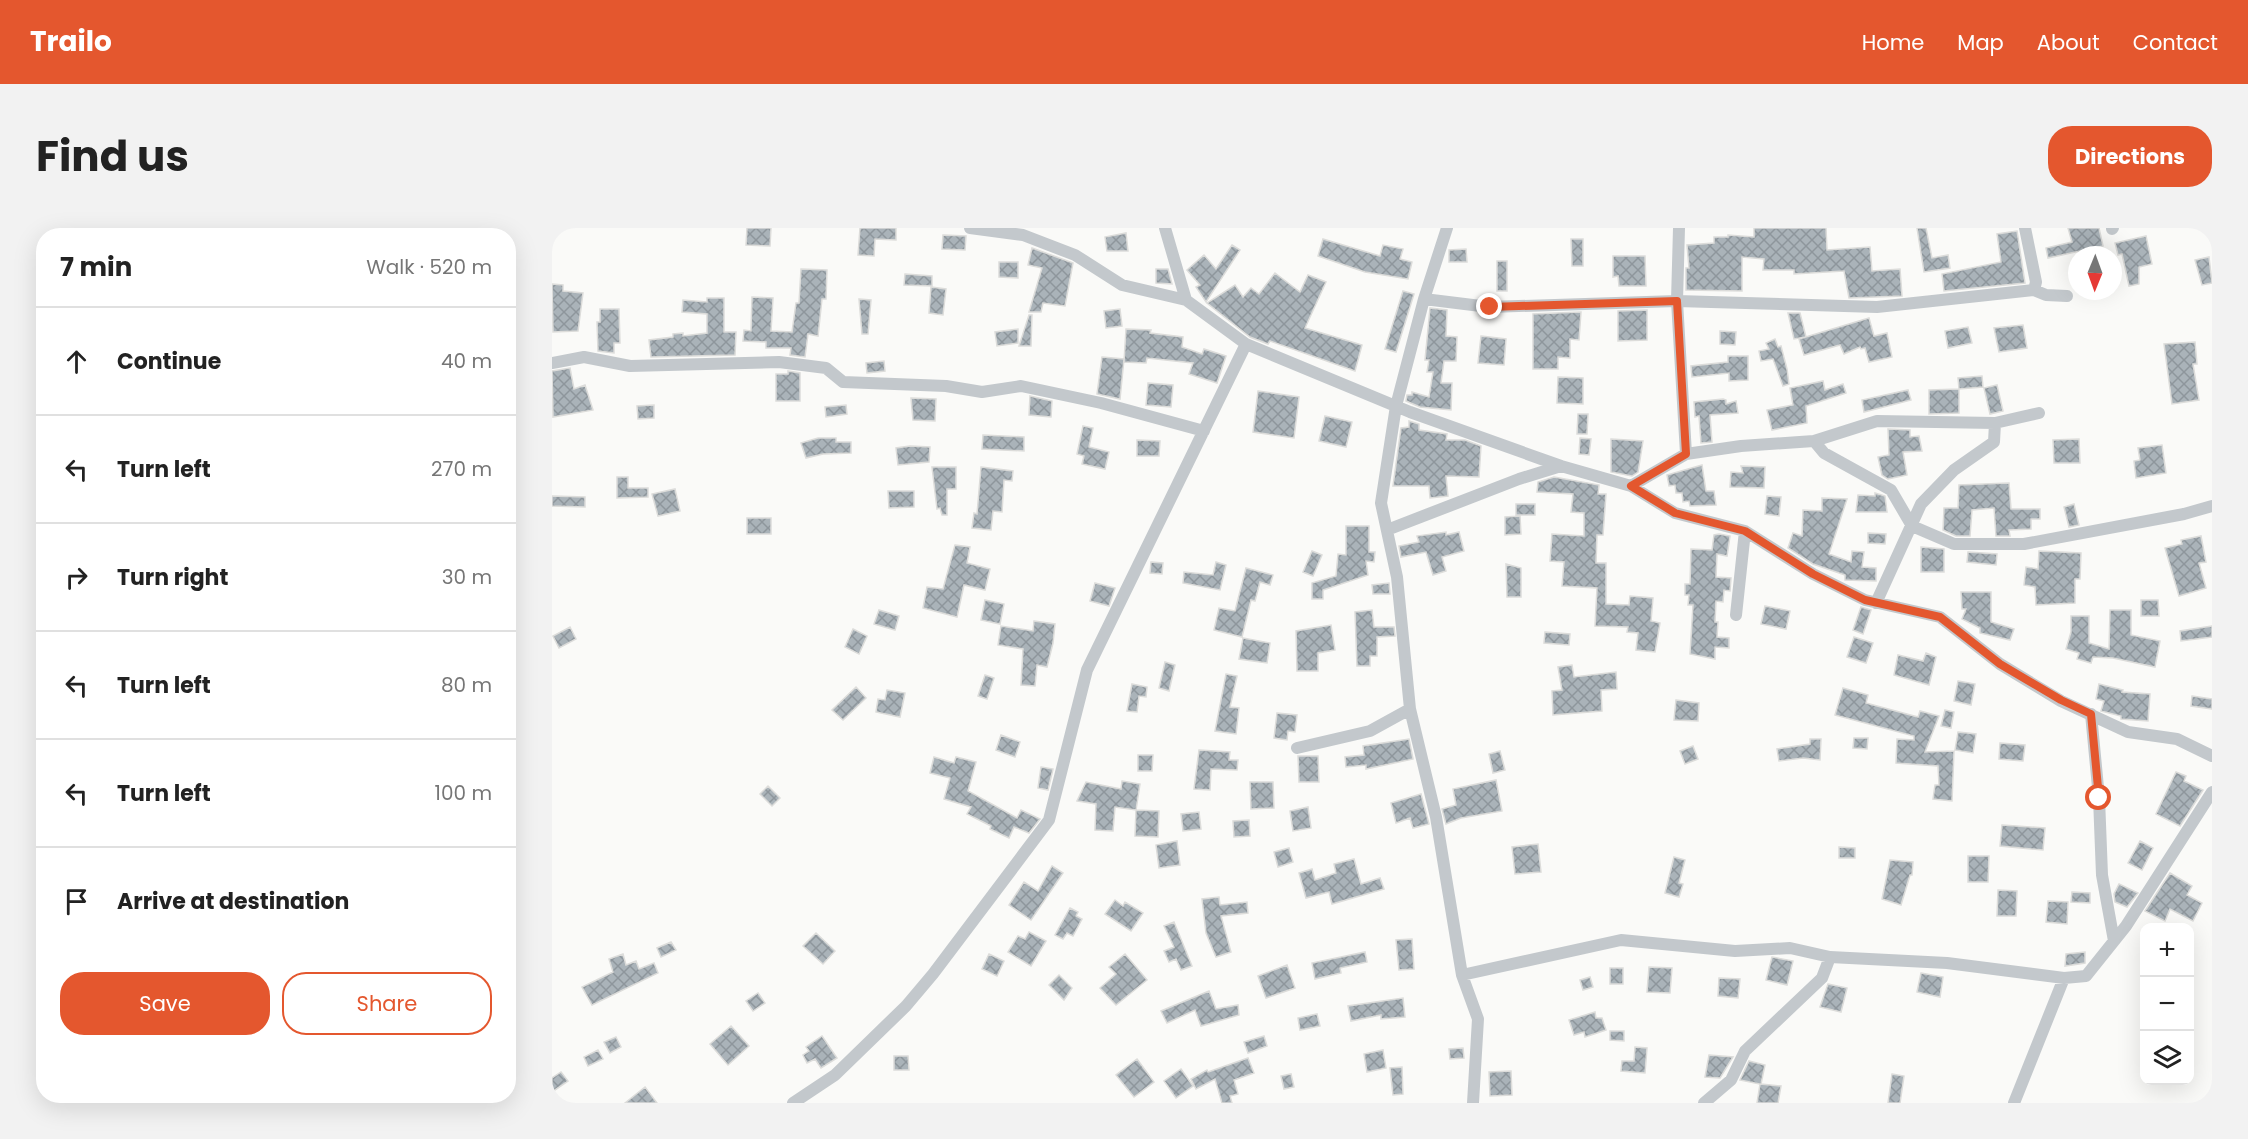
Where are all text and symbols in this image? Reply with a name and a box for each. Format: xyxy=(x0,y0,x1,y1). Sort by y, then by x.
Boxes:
text: Trailo xyxy=(30,22,112,61)
text: Home xyxy=(1862,28,1924,57)
text: Map xyxy=(1957,28,2004,57)
text: About xyxy=(2037,28,2100,57)
text: Contact xyxy=(2133,28,2218,57)
button: Directions xyxy=(2048,126,2212,187)
text: Find us xyxy=(36,127,189,186)
north arrow xyxy=(2068,246,2122,300)
text: 7 min xyxy=(60,249,132,285)
text: Walk · 520 m xyxy=(366,253,492,281)
route end xyxy=(1476,293,1502,319)
icon: ahead xyxy=(60,345,93,378)
text: Continue xyxy=(117,346,221,377)
text: 40 m xyxy=(441,347,492,375)
icon: left xyxy=(60,453,93,486)
text: Turn left xyxy=(117,454,211,485)
text: 270 m xyxy=(431,455,492,483)
icon: right xyxy=(60,561,93,594)
text: Turn right xyxy=(117,562,228,593)
text: 30 m xyxy=(442,563,492,591)
icon: left xyxy=(60,669,93,702)
text: Turn left xyxy=(117,670,211,701)
text: 80 m xyxy=(441,671,492,699)
icon: left xyxy=(60,777,93,810)
text: Turn left xyxy=(117,778,211,809)
text: 100 m xyxy=(435,779,492,807)
route start xyxy=(2085,784,2111,810)
icon: arrive xyxy=(60,885,93,918)
text: Arrive at destination xyxy=(117,886,349,917)
map controls xyxy=(2140,923,2194,1085)
button: + xyxy=(2140,923,2194,977)
button: Save xyxy=(60,972,270,1035)
button: Share xyxy=(282,972,492,1035)
button: − xyxy=(2140,977,2194,1031)
button: layers xyxy=(2140,1031,2194,1085)

